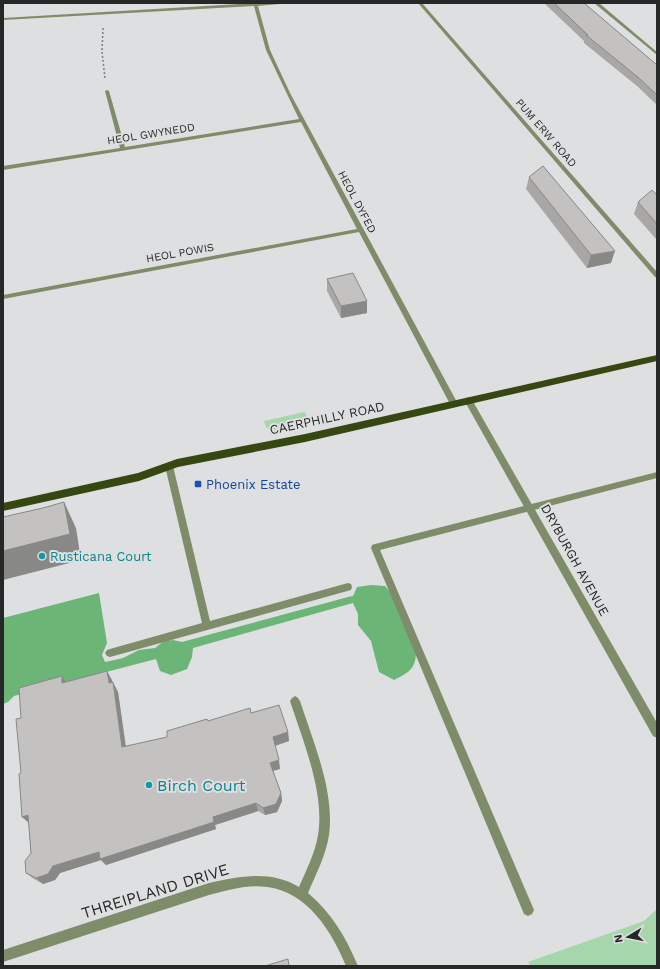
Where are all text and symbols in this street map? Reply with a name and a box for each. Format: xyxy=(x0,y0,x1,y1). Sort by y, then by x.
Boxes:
street label: PUM ERW ROAD xyxy=(513,96,579,170)
street label: HEOL GWYNEDD xyxy=(106,121,196,147)
street label: HEOL DYFED xyxy=(335,169,379,235)
street label: HEOL POWIS xyxy=(145,241,215,265)
street label: CAERPHILLY ROAD xyxy=(268,398,386,438)
place label: Phoenix Estate xyxy=(206,477,301,492)
marker: Phoenix Estate xyxy=(193,479,203,489)
street label: DRYBURGH AVENUE xyxy=(538,501,612,619)
place label: Rusticana Court xyxy=(50,549,152,564)
marker: Rusticana Court xyxy=(37,551,47,561)
place label: Birch Court xyxy=(157,776,246,795)
marker: Birch Court xyxy=(144,780,154,790)
street label: THREIPLAND DRIVE xyxy=(79,860,231,922)
north arrow xyxy=(608,917,648,957)
text: N xyxy=(612,934,626,944)

